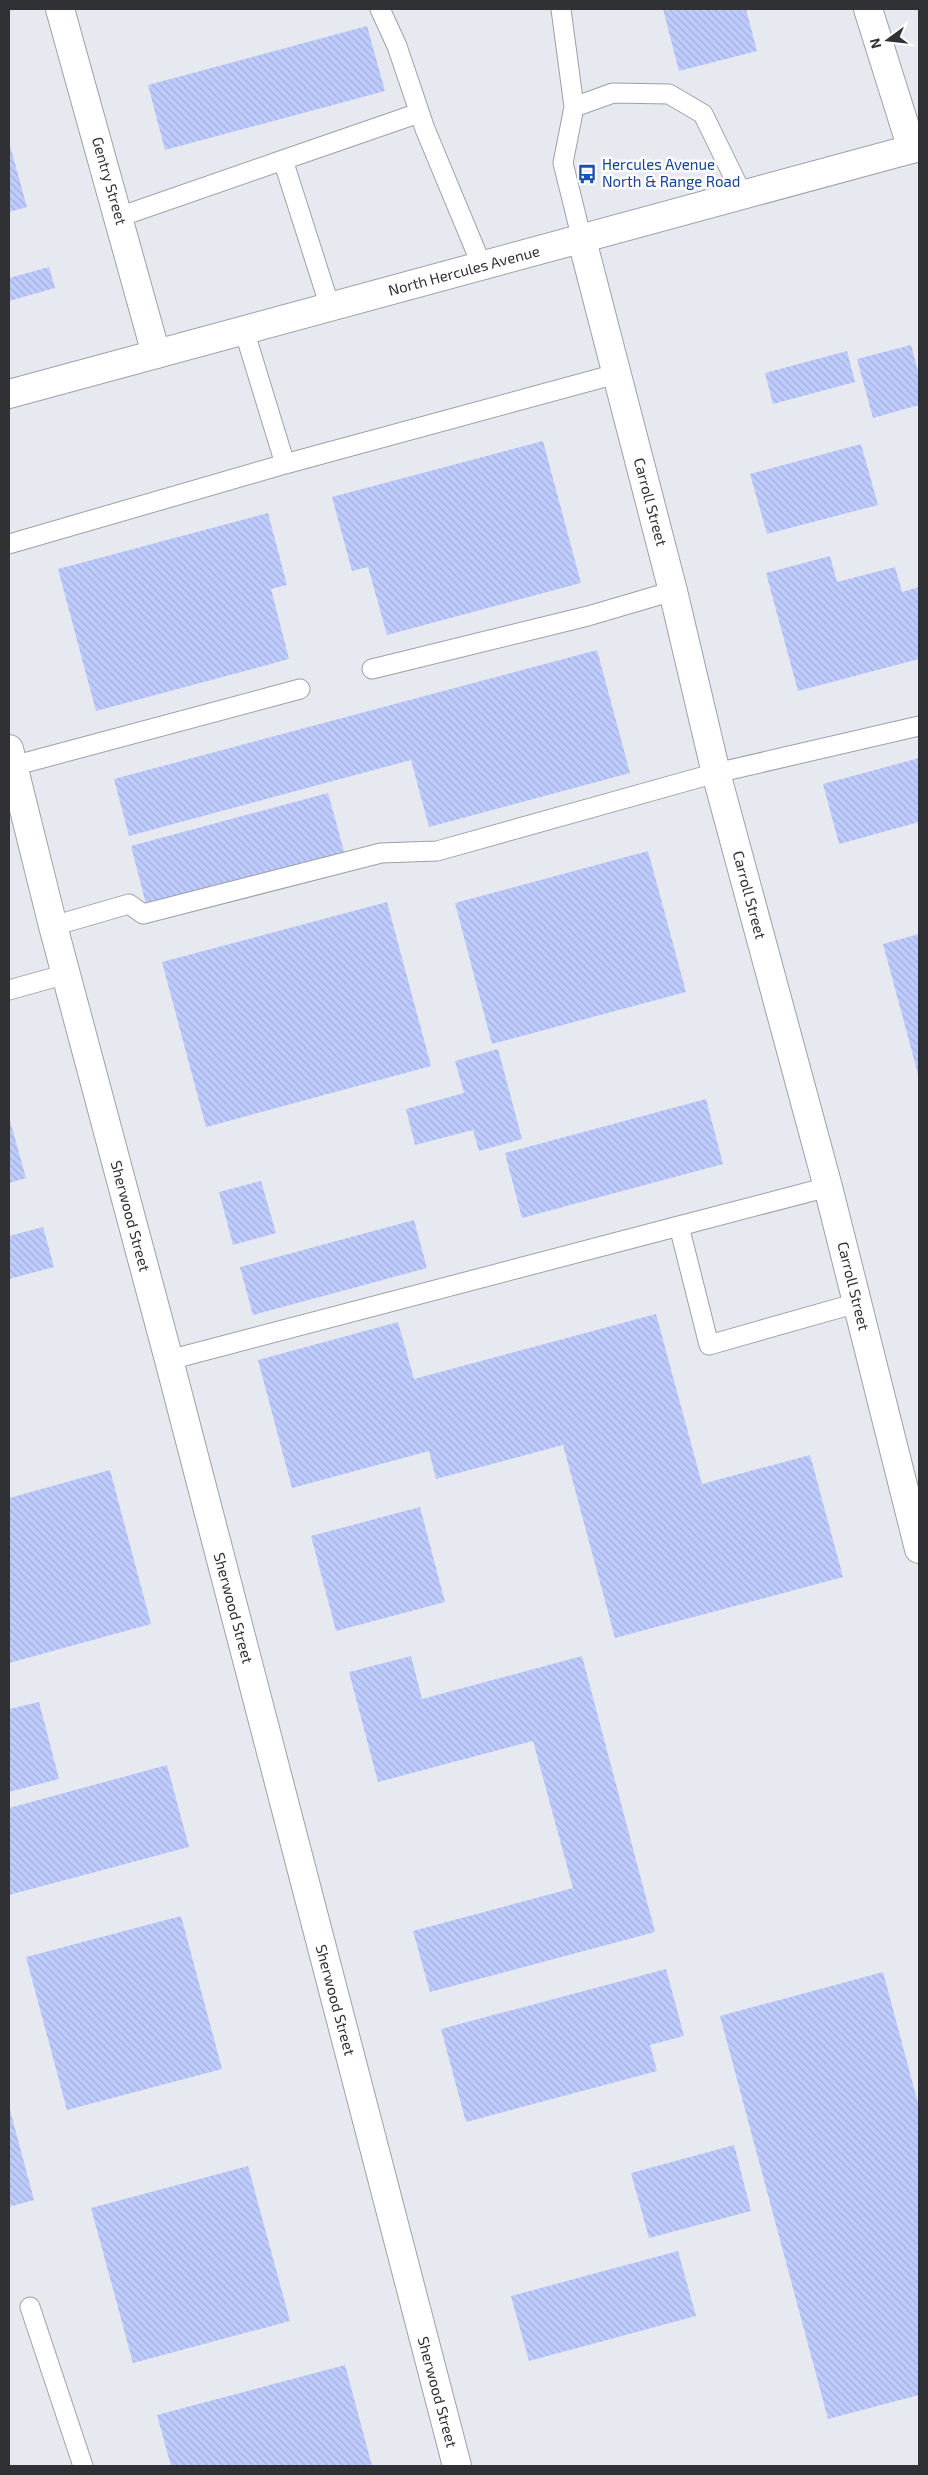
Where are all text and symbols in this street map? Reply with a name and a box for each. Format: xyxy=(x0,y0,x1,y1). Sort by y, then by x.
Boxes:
north arrow xyxy=(863,15,913,65)
text: N xyxy=(865,36,884,51)
street label: Gentry Street xyxy=(89,135,131,227)
place label: Hercules Avenue North & Range Road xyxy=(602,155,740,190)
bus stop icon: Hercules Avenue North & Range Road xyxy=(576,163,598,185)
street label: North Hercules Avenue xyxy=(386,241,541,299)
street label: Carroll Street xyxy=(631,456,671,548)
street label: Carroll Street xyxy=(730,849,770,941)
street label: Sherwood Street xyxy=(107,1158,155,1273)
street label: Carroll Street xyxy=(834,1240,874,1332)
street label: Sherwood Street xyxy=(210,1550,258,1665)
street label: Sherwood Street xyxy=(312,1942,360,2057)
street label: Sherwood Street xyxy=(414,2334,462,2449)

